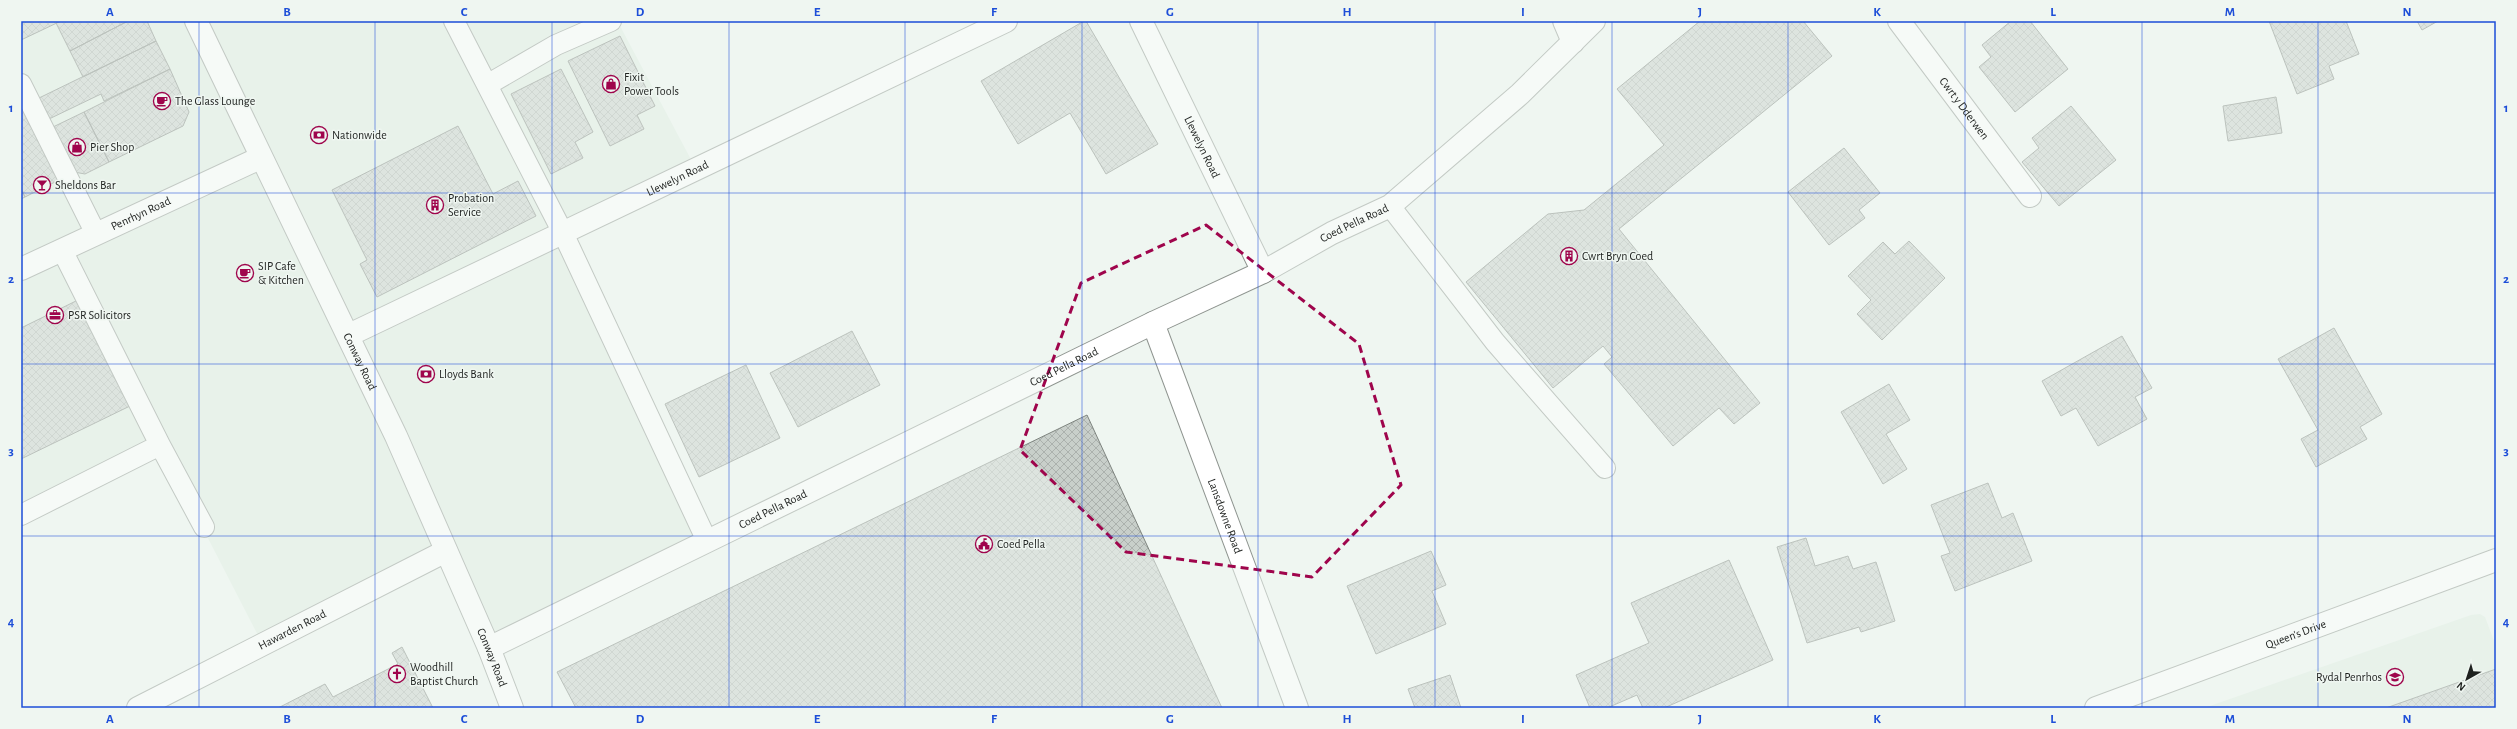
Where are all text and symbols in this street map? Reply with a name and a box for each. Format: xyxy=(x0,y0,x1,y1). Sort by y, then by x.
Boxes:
text: A xyxy=(106,6,114,19)
text: B xyxy=(283,6,291,19)
text: C xyxy=(461,6,468,19)
text: D xyxy=(636,6,645,19)
text: E xyxy=(814,6,821,19)
text: F xyxy=(991,6,998,19)
text: G xyxy=(1166,6,1174,19)
text: H xyxy=(1342,6,1352,19)
text: I xyxy=(1521,6,1525,19)
text: J xyxy=(1698,6,1702,19)
text: K xyxy=(1873,6,1881,19)
text: L xyxy=(2050,6,2056,19)
text: M xyxy=(2225,6,2235,19)
text: N xyxy=(2402,6,2412,19)
place label: Fixit Power Tools xyxy=(624,71,679,97)
shop icon: Fixit Power Tools xyxy=(601,74,621,94)
street label: Cwrt y Dderwen xyxy=(1937,75,1991,142)
cafe icon: The Glass Lounge xyxy=(152,91,172,111)
place label: The Glass Lounge xyxy=(175,95,255,107)
text: 1 xyxy=(9,102,13,115)
text: 1 xyxy=(2504,102,2508,115)
street label: Llewelyn Road xyxy=(1182,114,1222,180)
bank icon: Nationwide xyxy=(309,125,329,145)
place label: Nationwide xyxy=(332,129,387,141)
shop icon: Pier Shop xyxy=(67,137,87,157)
place label: Pier Shop xyxy=(90,141,134,153)
street label: Llewelyn Road xyxy=(645,158,710,198)
bar icon: Sheldons Bar xyxy=(32,175,52,195)
place label: Sheldons Bar xyxy=(55,179,116,191)
place label: Probation Service xyxy=(448,192,494,218)
street label: Penrhyn Road xyxy=(109,194,172,232)
building icon: Probation Service xyxy=(425,195,445,215)
street label: Coed Pella Road xyxy=(1318,202,1390,245)
building icon: Cwrt Bryn Coed xyxy=(1559,246,1579,266)
place label: Cwrt Bryn Coed xyxy=(1582,250,1653,263)
place label: SIP Cafe & Kitchen xyxy=(258,260,304,286)
cafe icon: SIP Cafe & Kitchen xyxy=(235,263,255,283)
text: 2 xyxy=(8,273,14,286)
text: 2 xyxy=(2503,273,2509,286)
office icon: PSR Solicitors xyxy=(45,305,65,325)
place label: PSR Solicitors xyxy=(68,309,131,321)
street label: Conway Road xyxy=(341,331,379,392)
street label: Coed Pella Road xyxy=(1028,345,1100,388)
bank icon: Lloyds Bank xyxy=(416,364,436,384)
place label: Lloyds Bank xyxy=(439,368,494,381)
text: 3 xyxy=(8,445,14,458)
text: 3 xyxy=(2503,445,2509,458)
street label: Lansdowne Road xyxy=(1206,477,1245,555)
street label: Coed Pella Road xyxy=(737,487,809,531)
public building icon: Coed Pella xyxy=(974,534,994,554)
place label: Coed Pella xyxy=(997,538,1046,550)
street label: Hawarden Road xyxy=(256,607,328,652)
text: 4 xyxy=(8,616,15,629)
text: 4 xyxy=(2503,616,2510,629)
street label: Queen's Drive xyxy=(2264,617,2328,652)
street label: Conway Road xyxy=(475,626,509,688)
north arrow xyxy=(2447,659,2487,699)
place label: Woodhill Baptist Church xyxy=(410,661,478,687)
church icon: Woodhill Baptist Church xyxy=(387,664,407,684)
school or university icon: Rydal Penrhos xyxy=(2385,667,2405,687)
place label: Rydal Penrhos xyxy=(2316,671,2382,684)
text: N xyxy=(2455,680,2467,693)
text: A xyxy=(106,713,114,726)
text: B xyxy=(283,713,291,726)
text: C xyxy=(461,713,468,726)
text: D xyxy=(636,713,645,726)
text: E xyxy=(814,713,821,726)
text: F xyxy=(991,713,998,726)
text: G xyxy=(1166,713,1174,726)
text: H xyxy=(1342,713,1352,726)
text: I xyxy=(1521,713,1525,726)
text: J xyxy=(1698,713,1702,726)
text: K xyxy=(1873,713,1881,726)
text: L xyxy=(2050,713,2056,726)
text: M xyxy=(2225,713,2235,726)
text: N xyxy=(2402,713,2412,726)

